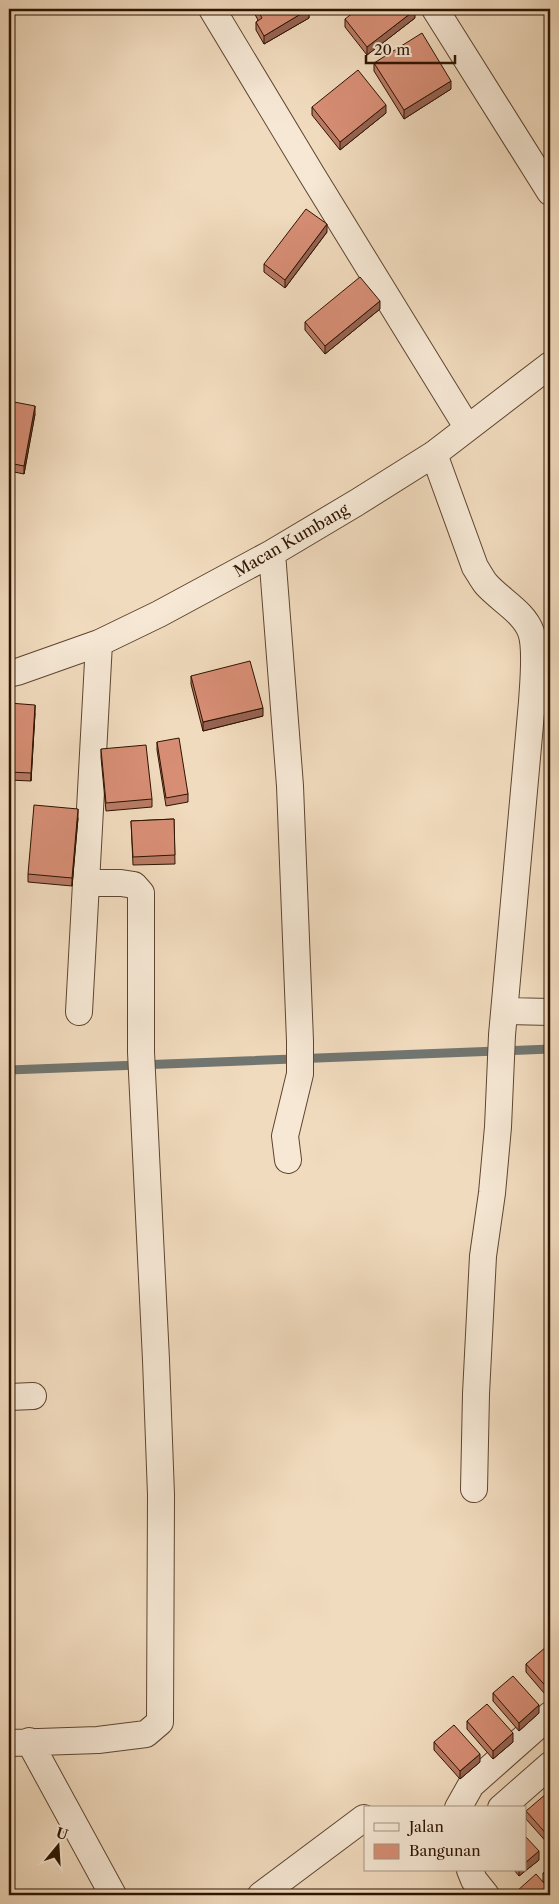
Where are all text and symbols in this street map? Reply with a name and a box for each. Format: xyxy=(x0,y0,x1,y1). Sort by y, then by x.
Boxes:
scale bar xyxy=(366,32,455,64)
text: 20 m xyxy=(374,40,410,59)
street label: Macan Kumbang xyxy=(230,499,352,581)
legend xyxy=(364,1806,526,1872)
text: Jalan xyxy=(407,1817,444,1836)
north arrow xyxy=(32,1822,82,1872)
text: U xyxy=(54,1823,71,1844)
text: Bangunan xyxy=(409,1841,481,1860)

